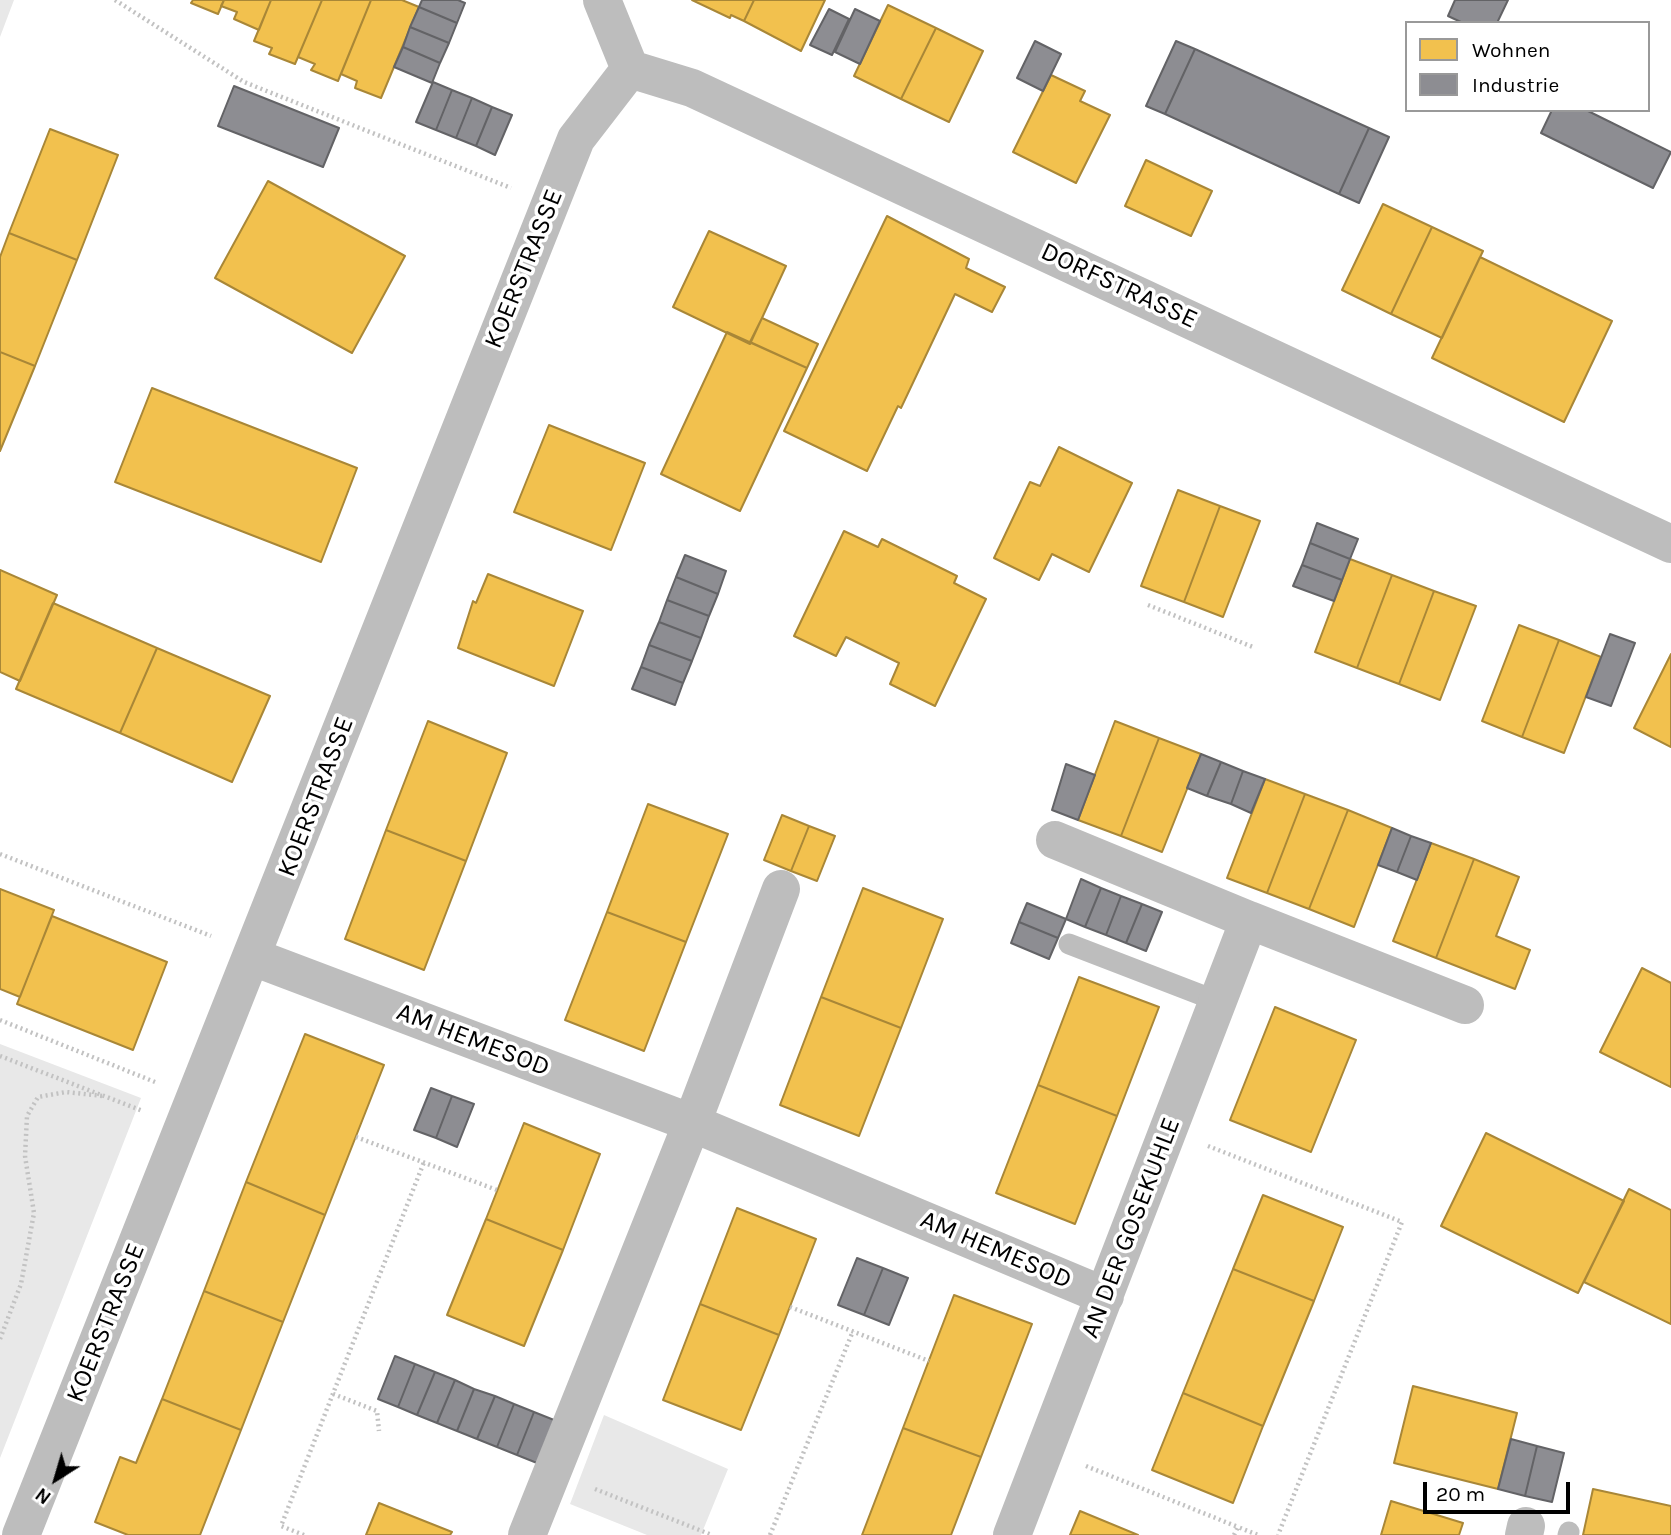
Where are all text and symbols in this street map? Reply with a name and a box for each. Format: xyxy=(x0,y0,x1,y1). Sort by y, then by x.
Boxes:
legend xyxy=(1405,21,1650,112)
text: Wohnen xyxy=(1472,38,1550,62)
text: Industrie xyxy=(1472,73,1559,97)
street label: KOERSTRASSE xyxy=(478,185,570,353)
street label: DORFSTRASSE xyxy=(1036,236,1202,336)
street label: KOERSTRASSE xyxy=(271,713,361,881)
street label: AM HEMESOD xyxy=(392,997,554,1083)
street label: AN DER GOSEKUHLE xyxy=(1075,1113,1187,1343)
street label: AM HEMESOD xyxy=(916,1204,1076,1296)
street label: KOERSTRASSE xyxy=(60,1239,152,1407)
north arrow xyxy=(21,1444,91,1514)
scale bar xyxy=(1426,1468,1573,1512)
text: 20 m xyxy=(1436,1482,1485,1506)
text: N xyxy=(31,1483,55,1509)

